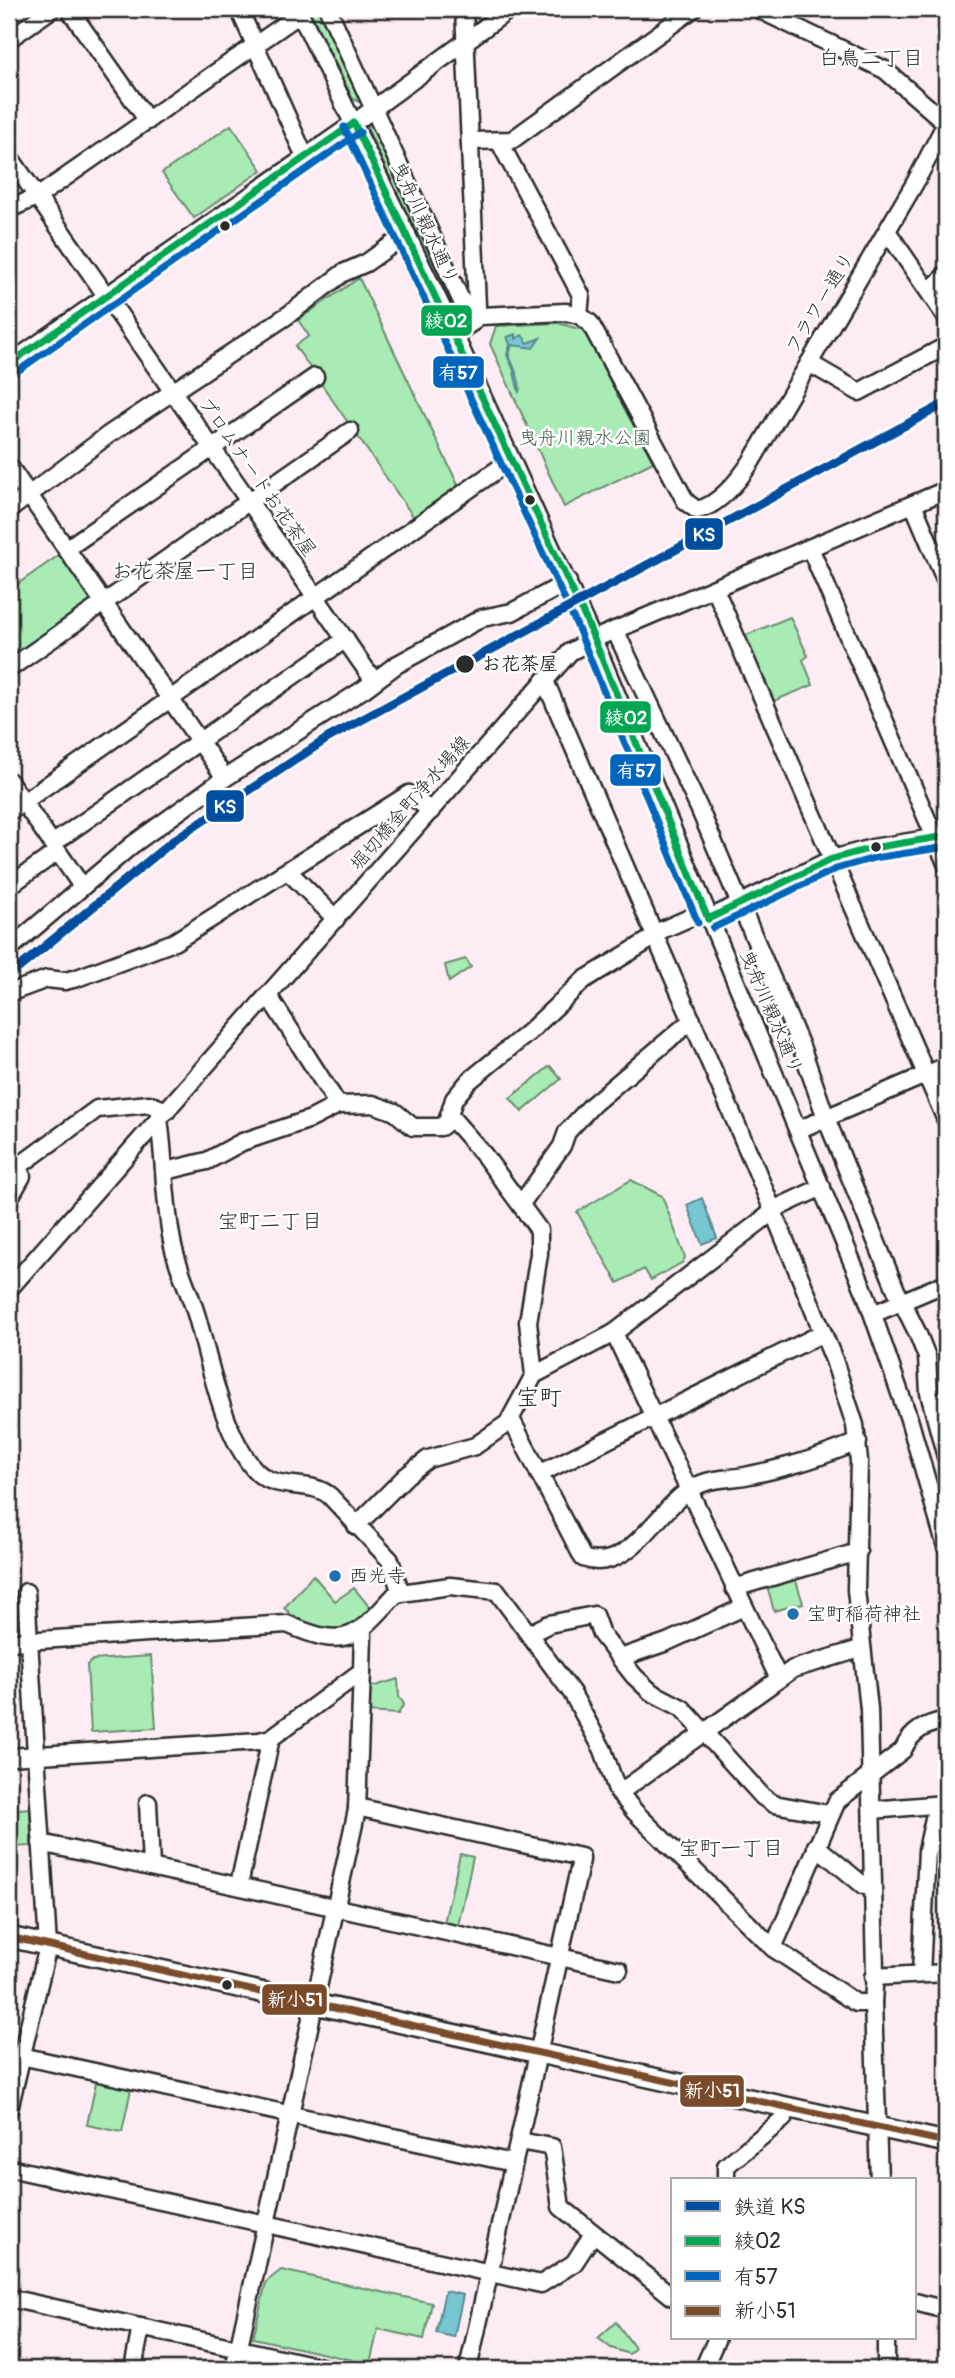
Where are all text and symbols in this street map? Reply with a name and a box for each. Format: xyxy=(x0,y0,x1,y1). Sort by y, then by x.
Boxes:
district label: 白鳥二丁目 xyxy=(819,45,924,72)
street label: 曳舟川親水通り xyxy=(386,158,464,288)
unlabelled marker xyxy=(218,219,232,233)
street label: フラワー通り xyxy=(780,248,860,358)
line badge: 綾02 xyxy=(420,304,473,337)
text: 綾02 xyxy=(425,309,468,333)
line badge: 有57 xyxy=(432,355,485,389)
text: 有57 xyxy=(438,361,479,385)
street label: プロムナードお花茶屋 xyxy=(193,392,321,562)
park label: 曳舟川親水公園 xyxy=(518,426,652,450)
unlabelled marker xyxy=(523,493,537,507)
line badge: KS xyxy=(684,517,724,551)
text: KS xyxy=(693,523,715,547)
district label: お花茶屋一丁目 xyxy=(112,558,259,585)
place label: お花茶屋 xyxy=(482,652,558,676)
marker: お花茶屋 xyxy=(454,653,476,675)
line badge: 綾02 xyxy=(599,700,652,734)
text: 綾02 xyxy=(605,706,648,730)
street label: 堀切橋金町浄水場線 xyxy=(345,731,475,875)
line badge: 有57 xyxy=(609,753,662,787)
text: 有57 xyxy=(616,759,657,783)
line badge: KS xyxy=(205,789,245,823)
text: KS xyxy=(214,795,236,819)
unlabelled marker xyxy=(869,840,883,854)
street label: 曳舟川親水通り xyxy=(734,946,808,1078)
district label: 宝町二丁目 xyxy=(218,1208,323,1235)
district label: 宝町 xyxy=(516,1383,562,1412)
place label: 西光寺 xyxy=(349,1564,406,1588)
marker: 西光寺 xyxy=(327,1568,343,1584)
place label: 宝町稲荷神社 xyxy=(807,1602,921,1626)
marker: 宝町稲荷神社 xyxy=(785,1606,801,1622)
district label: 宝町一丁目 xyxy=(679,1835,784,1862)
unlabelled marker xyxy=(220,1978,234,1992)
line badge: 新小51 xyxy=(261,1983,328,2016)
text: 新小51 xyxy=(267,1988,323,2012)
line badge: 新小51 xyxy=(679,2074,745,2108)
text: 新小51 xyxy=(684,2079,740,2103)
legend xyxy=(671,2178,916,2340)
text: 鉄道 KS xyxy=(734,2194,805,2221)
text: 綾02 xyxy=(734,2228,781,2255)
text: 有57 xyxy=(734,2264,778,2291)
text: 新小51 xyxy=(734,2298,796,2325)

